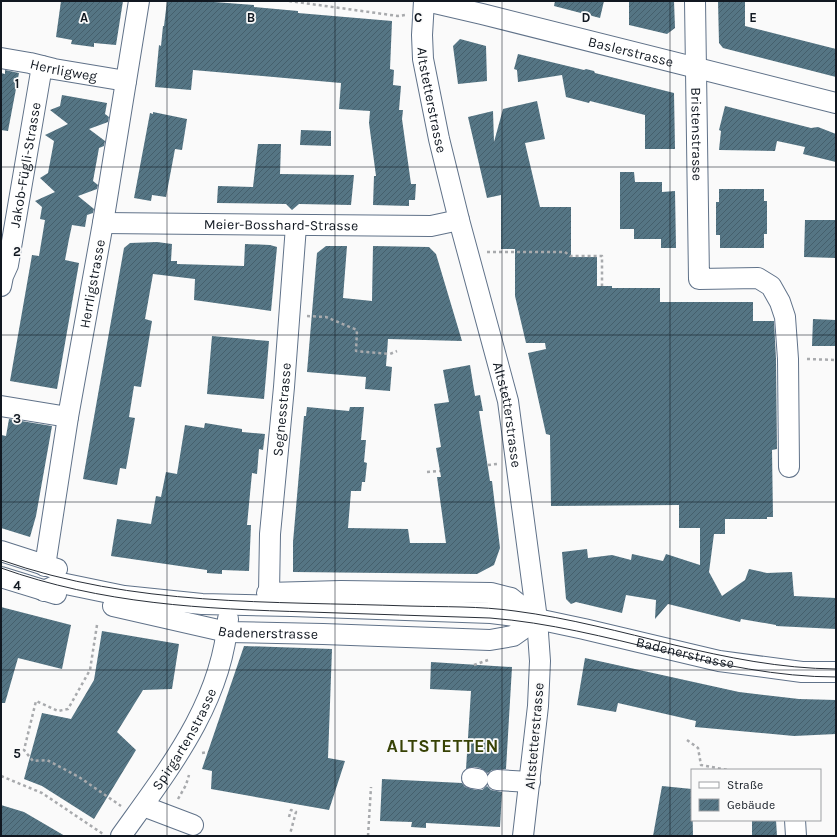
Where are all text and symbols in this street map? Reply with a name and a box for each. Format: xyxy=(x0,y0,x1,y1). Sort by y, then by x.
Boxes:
text: A xyxy=(80,10,88,25)
text: B xyxy=(247,10,255,25)
text: C xyxy=(414,10,422,25)
text: D xyxy=(582,10,591,25)
text: E xyxy=(749,10,757,25)
street label: Baslerstrasse xyxy=(586,33,675,71)
street label: Altstetterstrasse xyxy=(414,47,450,155)
street label: Herrligweg xyxy=(28,55,99,85)
text: 1 xyxy=(15,76,19,91)
street label: Bristenstrasse xyxy=(687,87,706,181)
street label: Jakob-Fügli-Strasse xyxy=(7,101,45,229)
street label: Meier-Bosshard-Strasse xyxy=(204,216,358,234)
street label: Herrligstrasse xyxy=(76,238,109,330)
text: 2 xyxy=(13,244,21,259)
street label: Altstetterstrasse xyxy=(489,360,525,469)
street label: Segnesstrasse xyxy=(269,362,295,457)
text: 3 xyxy=(13,411,21,426)
text: 4 xyxy=(13,578,21,593)
street label: Badenerstrasse xyxy=(216,622,318,643)
street label: Badenerstrasse xyxy=(634,634,735,672)
street label: Altstetterstrasse xyxy=(521,682,548,790)
street label: Spirgartenstrasse xyxy=(149,686,220,793)
district label: ALTSTETTEN xyxy=(387,735,499,757)
text: 5 xyxy=(13,746,21,761)
legend xyxy=(691,769,821,821)
text: Straße xyxy=(727,778,763,792)
text: Gebäude xyxy=(727,798,775,812)

